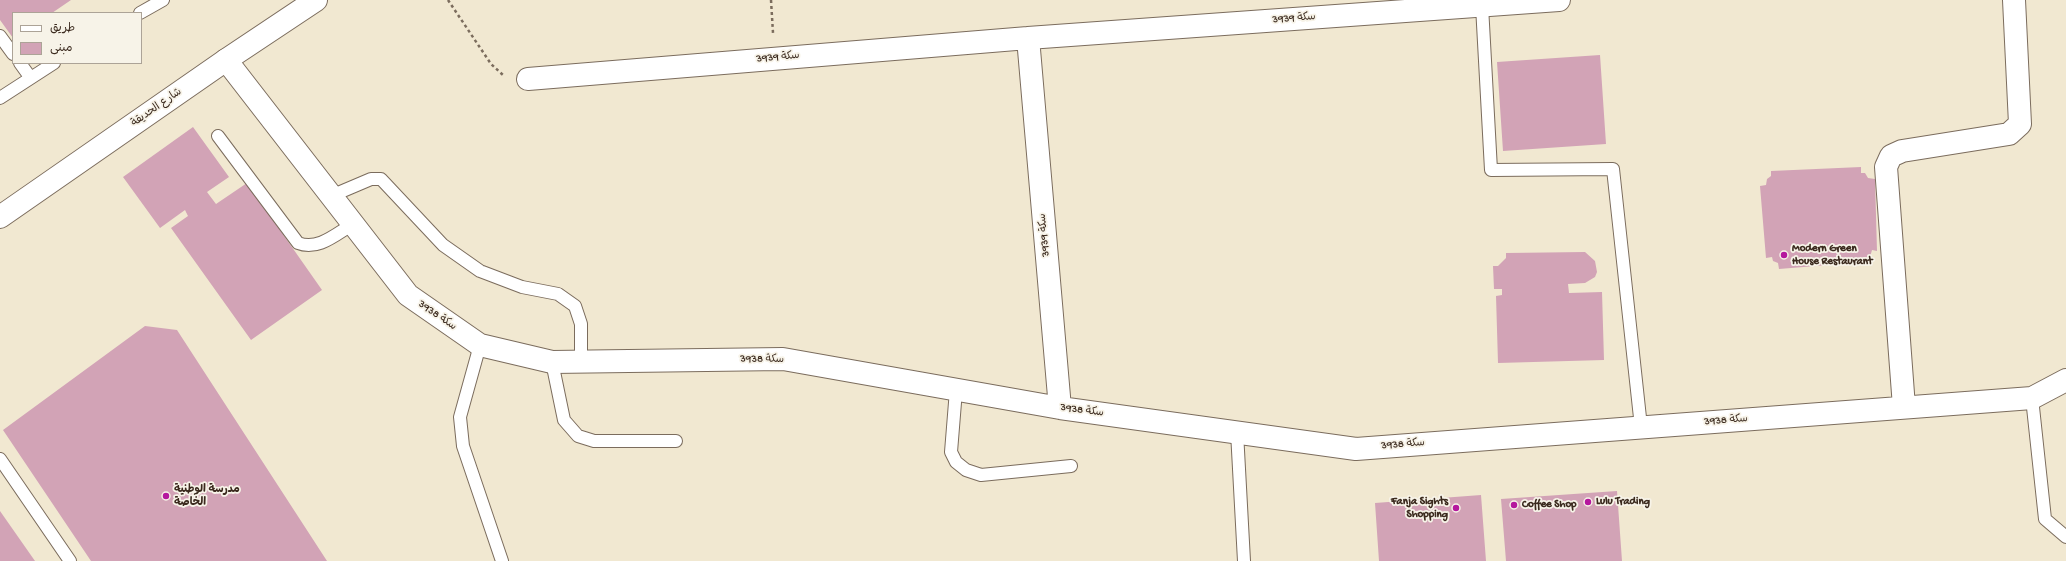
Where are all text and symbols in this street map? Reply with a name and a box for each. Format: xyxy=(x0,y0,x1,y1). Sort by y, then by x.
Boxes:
street label: سكة 3939 xyxy=(1272,11,1316,27)
legend xyxy=(12,12,142,64)
text: طريق xyxy=(50,22,75,36)
text: مبنى xyxy=(50,42,73,56)
street label: سكة 3939 xyxy=(756,50,800,66)
street label: شارع الحديقة xyxy=(129,86,185,130)
street label: سكة 3939 xyxy=(1037,213,1053,257)
place label: Modern Green House Restaurant xyxy=(1792,242,1872,268)
marker: Modern Green House Restaurant xyxy=(1779,250,1789,260)
street label: سكة 3938 xyxy=(415,298,459,334)
street label: سكة 3938 xyxy=(740,353,784,367)
street label: سكة 3938 xyxy=(1059,401,1105,421)
street label: سكة 3938 xyxy=(1704,413,1748,429)
street label: سكة 3938 xyxy=(1381,437,1425,453)
place label: مدرسة الوطنية الخاصة xyxy=(174,483,240,509)
marker: مدرسة الوطنية الخاصة xyxy=(161,491,171,501)
place label: Fanja Sights Shopping xyxy=(1391,495,1448,521)
place label: Lulu Trading xyxy=(1596,495,1650,509)
marker: Lulu Trading xyxy=(1583,497,1593,507)
place label: Coffee Shop xyxy=(1522,498,1577,512)
marker: Coffee Shop xyxy=(1509,500,1519,510)
marker: Fanja Sights Shopping xyxy=(1451,503,1461,513)

